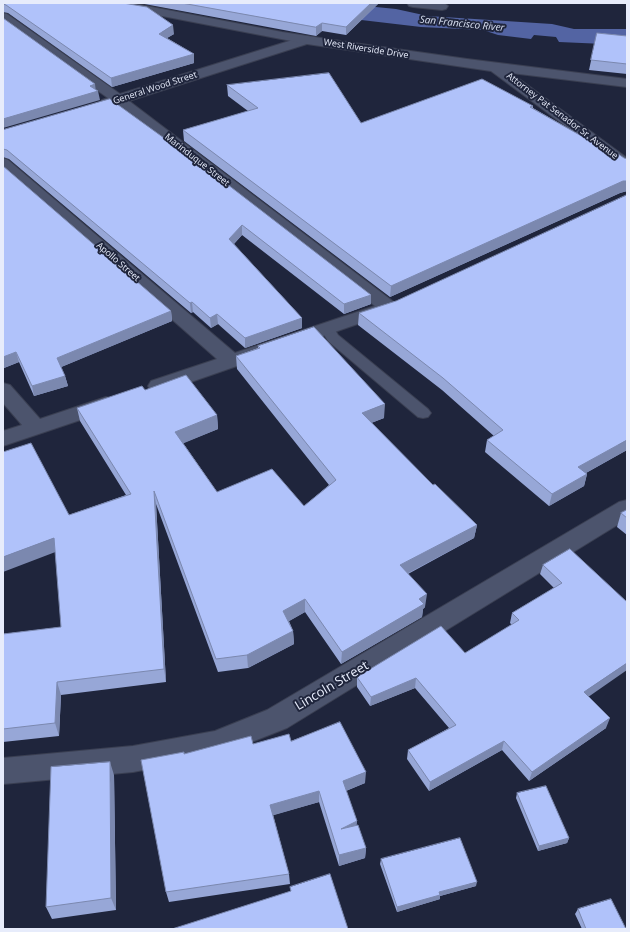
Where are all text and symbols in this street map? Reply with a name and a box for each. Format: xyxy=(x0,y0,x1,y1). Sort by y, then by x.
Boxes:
water label: San Francisco River xyxy=(419,14,505,34)
street label: West Riverside Drive xyxy=(323,37,409,61)
street label: General Wood Street xyxy=(112,69,198,107)
street label: Attorney Pat Senador Sr. Avenue xyxy=(504,71,620,161)
street label: Marinduque Street xyxy=(162,131,232,189)
street label: Apollo Street xyxy=(94,240,142,284)
street label: Lincoln Street xyxy=(292,658,372,714)

